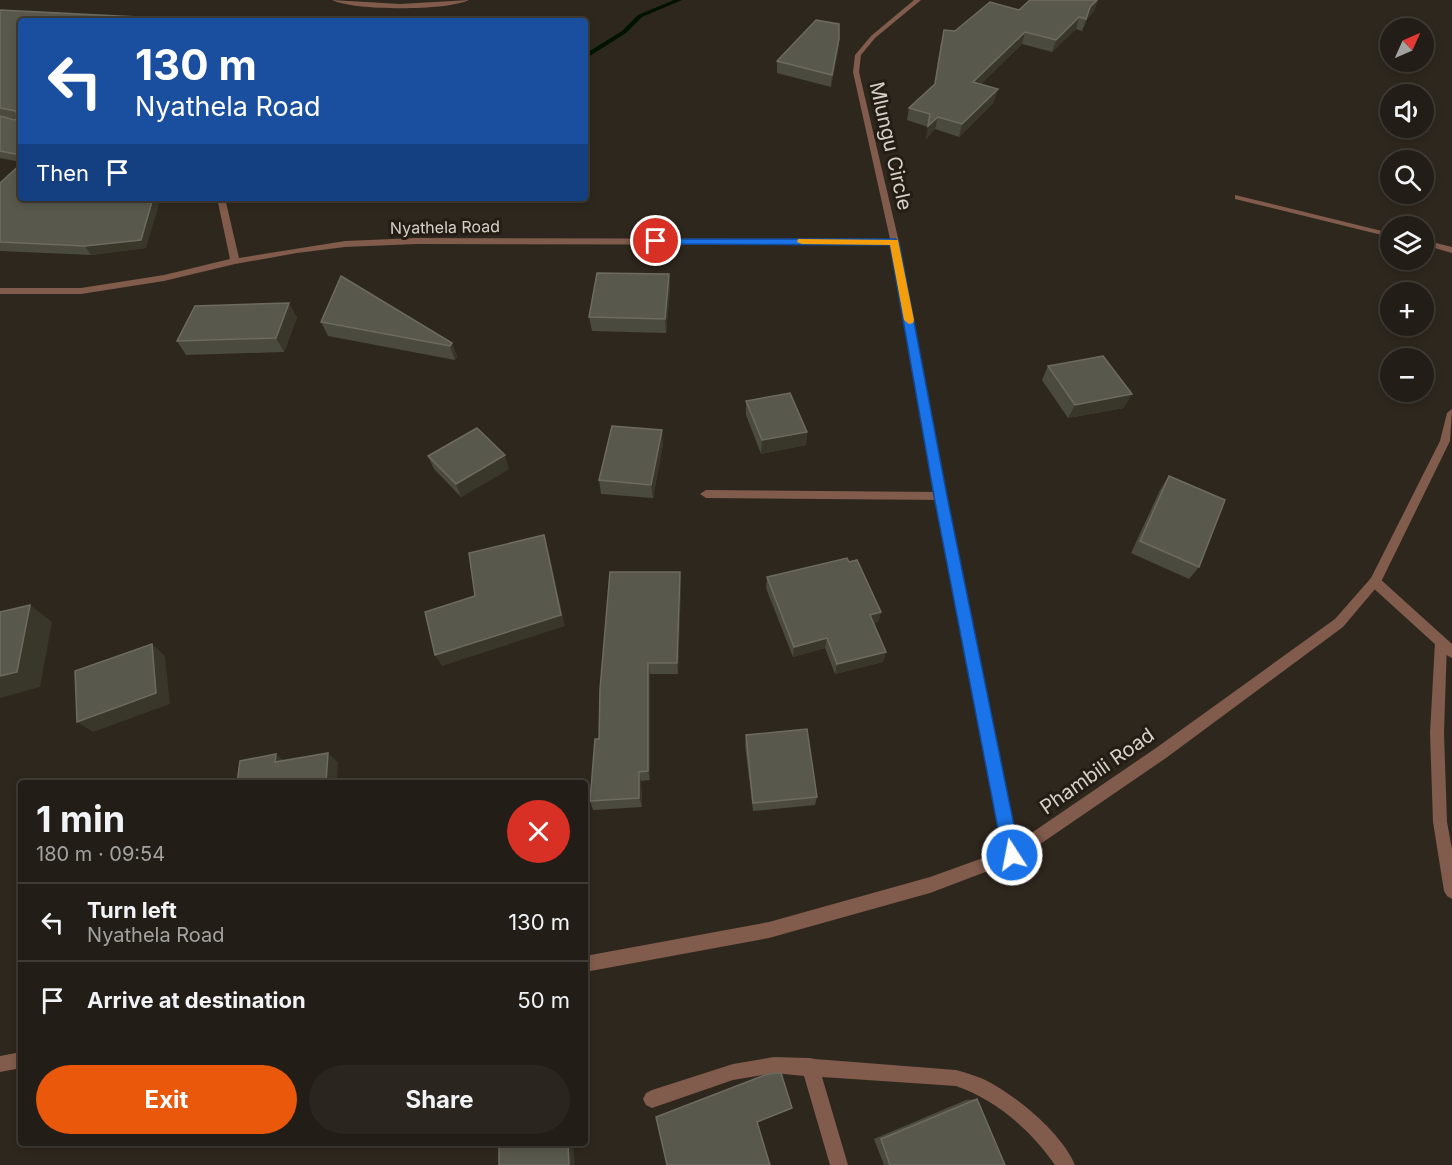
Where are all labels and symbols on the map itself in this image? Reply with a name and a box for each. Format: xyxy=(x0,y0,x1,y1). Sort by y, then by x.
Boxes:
north arrow xyxy=(1380,18,1434,72)
street label: Mlungu Circle xyxy=(865,80,917,212)
pin xyxy=(630,215,681,266)
street label: Nyathela Road xyxy=(390,216,500,238)
street label: Phambili Road xyxy=(1035,723,1159,819)
position arrow xyxy=(980,823,1044,887)

